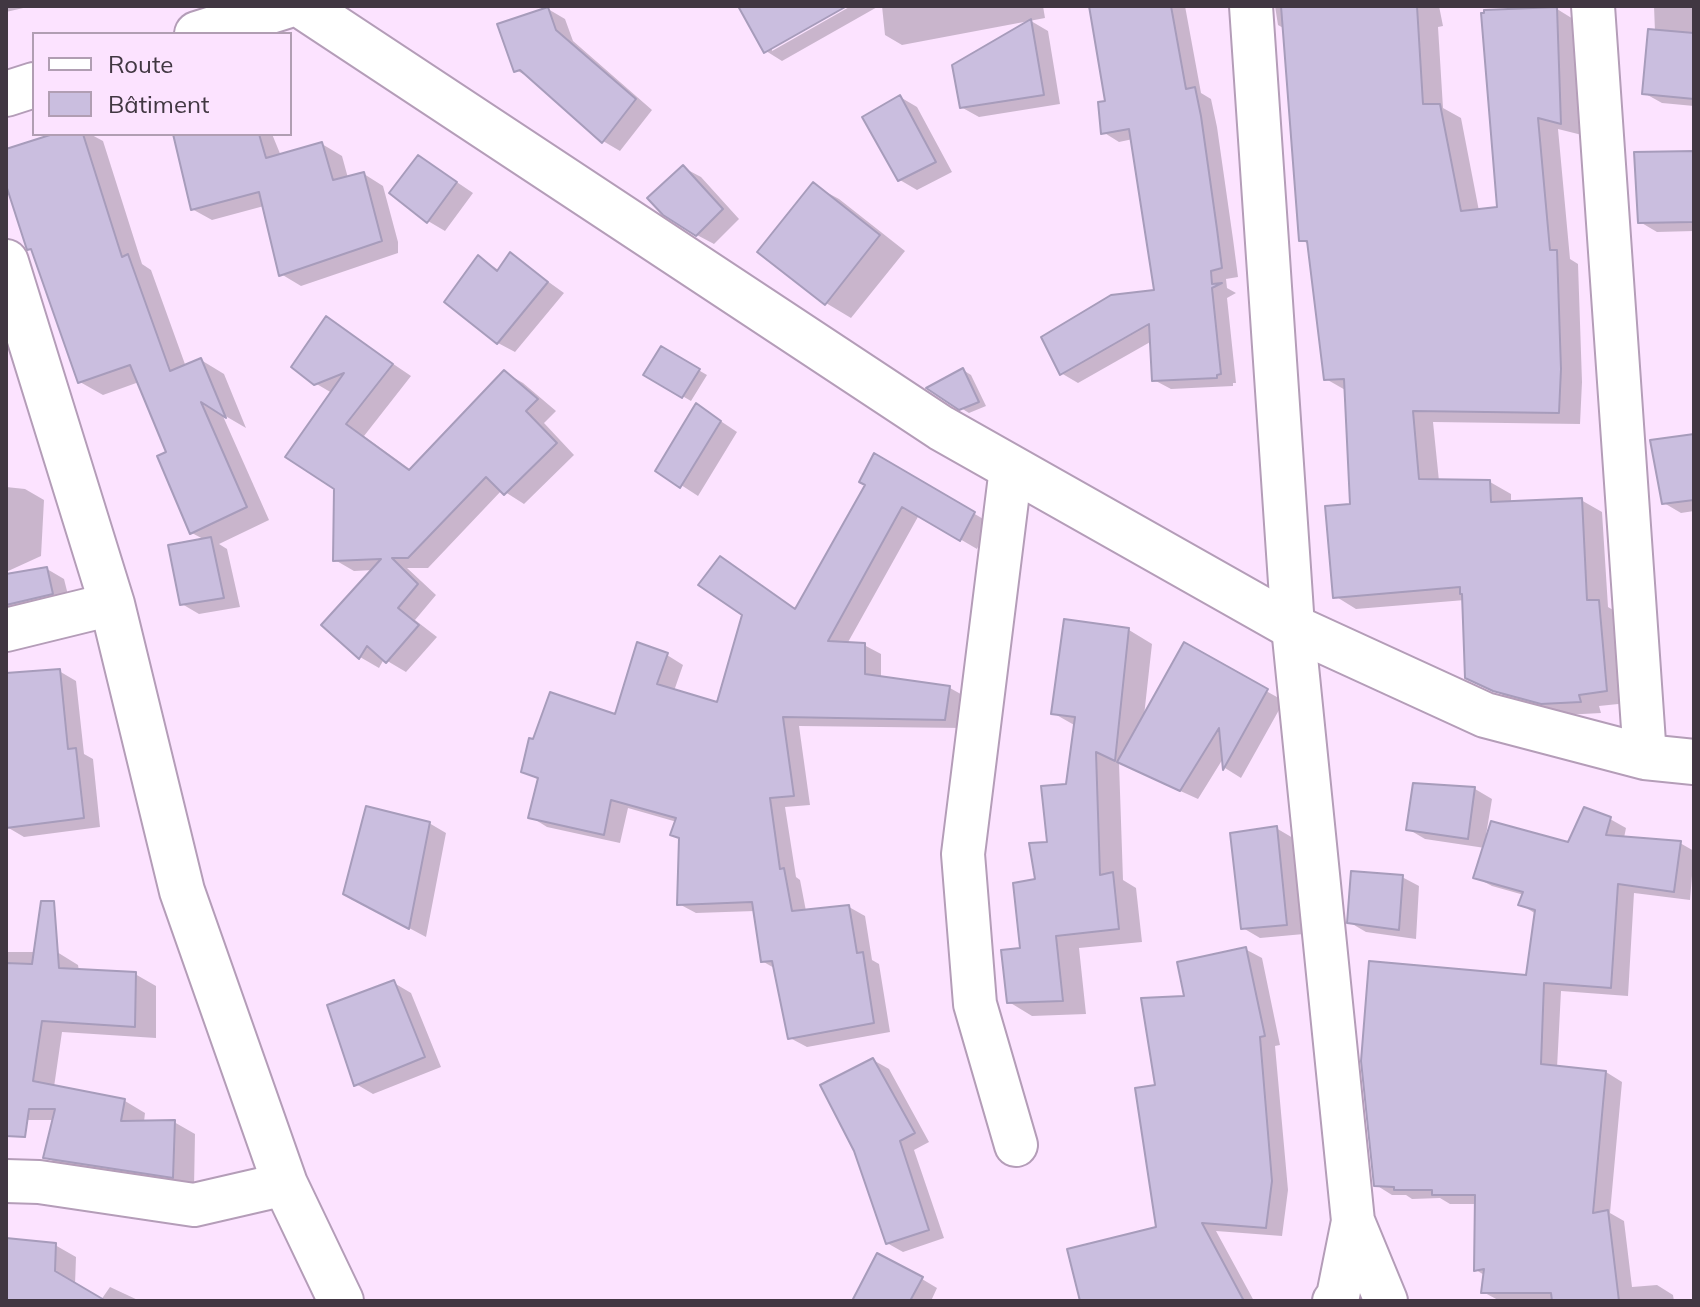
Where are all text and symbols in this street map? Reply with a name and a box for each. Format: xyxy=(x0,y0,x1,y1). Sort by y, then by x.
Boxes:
legend xyxy=(32,32,292,136)
text: Route xyxy=(108,49,173,79)
text: Bâtiment xyxy=(108,89,209,119)

